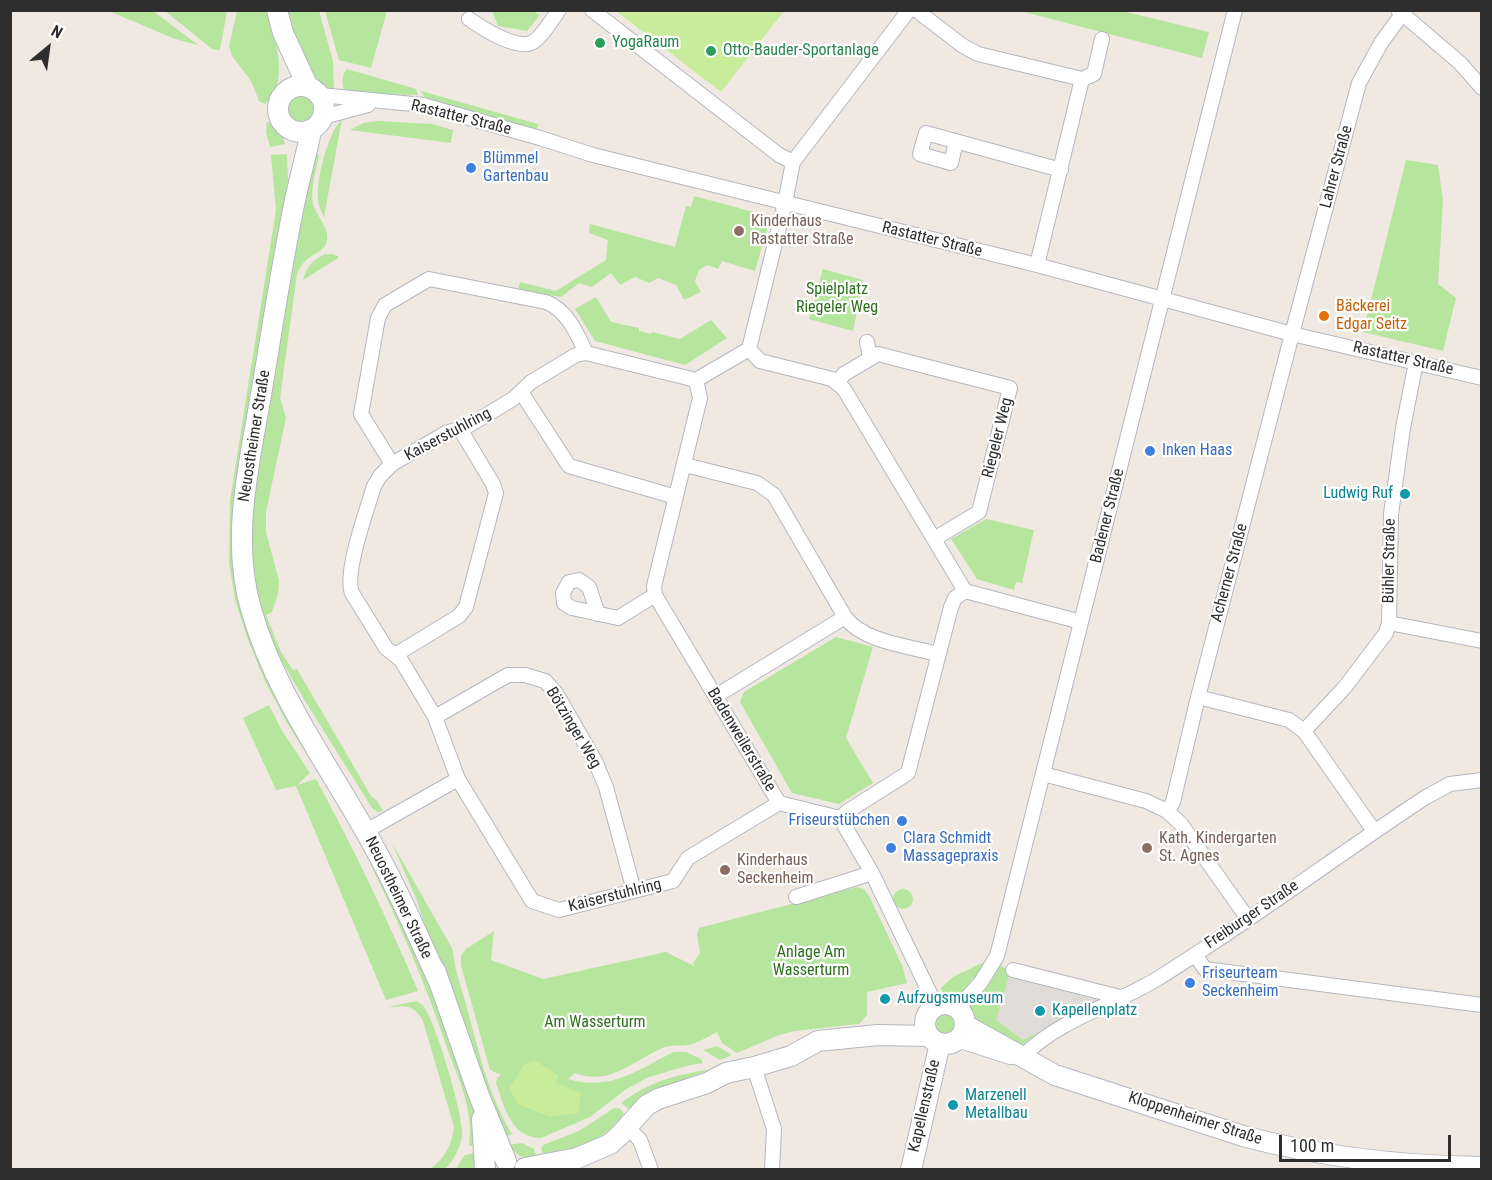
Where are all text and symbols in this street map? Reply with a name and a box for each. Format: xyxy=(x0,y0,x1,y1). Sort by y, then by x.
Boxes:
north arrow xyxy=(18,18,78,78)
text: N xyxy=(48,21,66,42)
place label: YogaRaum xyxy=(612,33,679,53)
marker: YogaRaum xyxy=(593,36,607,50)
place label: Otto-Bauder-Sportanlage xyxy=(723,41,879,61)
marker: Otto-Bauder-Sportanlage xyxy=(704,44,718,58)
street label: Rastatter Straße xyxy=(409,96,513,140)
street label: Lahrer Straße xyxy=(1317,124,1357,210)
place label: Blümmel Gartenbau xyxy=(483,149,549,187)
marker: Blümmel Gartenbau xyxy=(464,161,478,175)
place label: Kinderhaus Rastatter Straße xyxy=(751,212,853,250)
street label: Rastatter Straße xyxy=(880,218,984,262)
marker: Kinderhaus Rastatter Straße xyxy=(732,224,746,238)
park label: Spielplatz Riegeler Weg xyxy=(796,280,878,318)
place label: Bäckerei Edgar Seitz xyxy=(1336,297,1407,335)
marker: Bäckerei Edgar Seitz xyxy=(1317,309,1331,323)
street label: Rastatter Straße xyxy=(1351,338,1455,380)
street label: Neuostheimer Straße xyxy=(235,369,275,503)
street label: Riegeler Weg xyxy=(979,396,1017,480)
street label: Kaiserstuhlring xyxy=(402,404,494,466)
place label: Inken Haas xyxy=(1162,441,1232,461)
marker: Inken Haas xyxy=(1143,444,1157,458)
street label: Badener Straße xyxy=(1087,467,1129,565)
place label: Ludwig Ruf xyxy=(1323,484,1393,504)
marker: Ludwig Ruf xyxy=(1398,487,1412,501)
street label: Bühler Straße xyxy=(1380,518,1400,604)
street label: Acherner Straße xyxy=(1208,521,1252,625)
street label: Bötzinger Weg xyxy=(541,684,605,772)
street label: Badenweilerstraße xyxy=(703,685,779,795)
place label: Friseurstübchen xyxy=(789,811,890,831)
marker: Friseurstübchen xyxy=(895,814,909,828)
place label: Clara Schmidt Massagepraxis xyxy=(903,829,999,867)
place label: Kath. Kindergarten St. Agnes xyxy=(1159,829,1277,867)
street label: Neuostheimer Straße xyxy=(360,834,436,962)
marker: Clara Schmidt Massagepraxis xyxy=(884,841,898,855)
marker: Kath. Kindergarten St. Agnes xyxy=(1140,841,1154,855)
place label: Kinderhaus Seckenheim xyxy=(737,851,813,889)
marker: Kinderhaus Seckenheim xyxy=(718,863,732,877)
street label: Kaiserstuhlring xyxy=(567,875,663,917)
street label: Freiburger Straße xyxy=(1202,877,1302,953)
park label: Anlage Am Wasserturm xyxy=(773,943,849,981)
place label: Friseurteam Seckenheim xyxy=(1202,964,1278,1002)
marker: Friseurteam Seckenheim xyxy=(1183,976,1197,990)
place label: Aufzugsmuseum xyxy=(897,989,1003,1009)
marker: Aufzugsmuseum xyxy=(878,992,892,1006)
place label: Kapellenplatz xyxy=(1052,1001,1137,1021)
marker: Kapellenplatz xyxy=(1033,1004,1047,1018)
park label: Am Wasserturm xyxy=(544,1013,646,1033)
street label: Kapellenstraße xyxy=(905,1058,945,1154)
place label: Marzenell Metallbau xyxy=(965,1086,1028,1124)
street label: Kloppenheimer Straße xyxy=(1126,1088,1264,1150)
marker: Marzenell Metallbau xyxy=(946,1098,960,1112)
scale bar xyxy=(1282,1123,1454,1161)
text: 100 m xyxy=(1290,1135,1334,1156)

